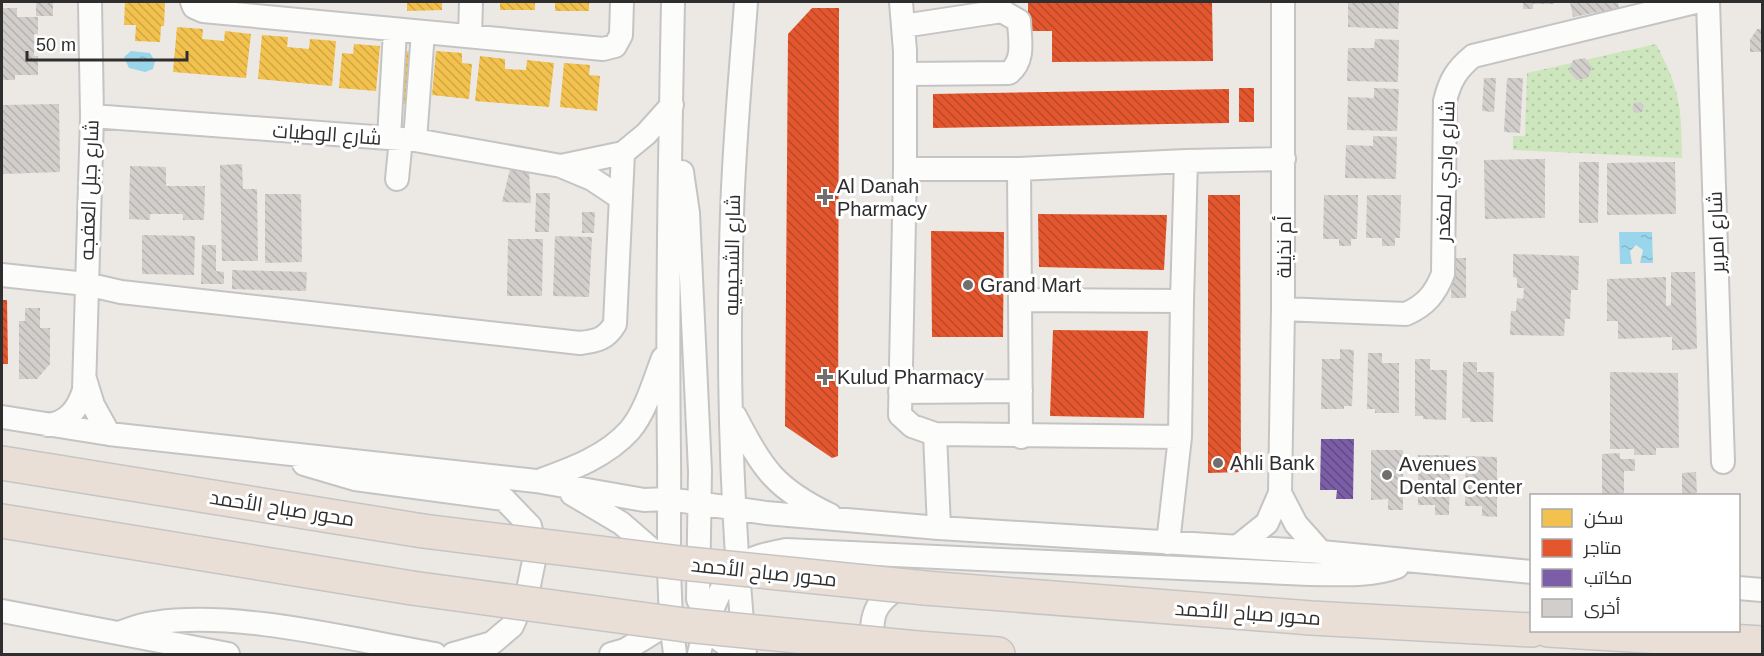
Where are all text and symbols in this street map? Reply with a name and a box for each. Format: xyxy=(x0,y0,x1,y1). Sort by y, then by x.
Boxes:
scale bar xyxy=(27,24,188,62)
text: 50 m xyxy=(36,35,76,55)
street label: شارع وادي لمغدر xyxy=(1432,100,1463,243)
street label: شارع جبل العفجه xyxy=(76,119,105,261)
street label: شارع الوطيات xyxy=(272,119,382,152)
place label: Al Danah Pharmacy xyxy=(837,175,927,220)
marker: Al Danah Pharmacy xyxy=(818,190,832,204)
street label: شارع امرير xyxy=(1704,191,1731,274)
street label: شارع الشحيميه xyxy=(720,194,747,316)
street label: أم نذيلة xyxy=(1272,216,1298,278)
place label: Grand Mart xyxy=(980,274,1082,296)
marker: Grand Mart xyxy=(961,278,975,292)
place label: Kulud Pharmacy xyxy=(837,366,984,388)
marker: Kulud Pharmacy xyxy=(818,370,832,384)
place label: Ahli Bank xyxy=(1230,452,1315,474)
place label: Avenues Dental Center xyxy=(1399,453,1523,498)
marker: Ahli Bank xyxy=(1211,456,1225,470)
marker: Avenues Dental Center xyxy=(1380,468,1394,482)
street label: محور صباح الأحمد xyxy=(208,486,356,533)
legend xyxy=(1530,494,1740,632)
text: سكن xyxy=(1584,508,1623,529)
text: متاجر xyxy=(1583,538,1622,559)
street label: محور صباح الأحمد xyxy=(690,553,838,594)
text: مكاتب xyxy=(1584,568,1632,588)
street label: محور صباح الأحمد xyxy=(1174,597,1322,632)
text: أخرى xyxy=(1584,597,1621,619)

